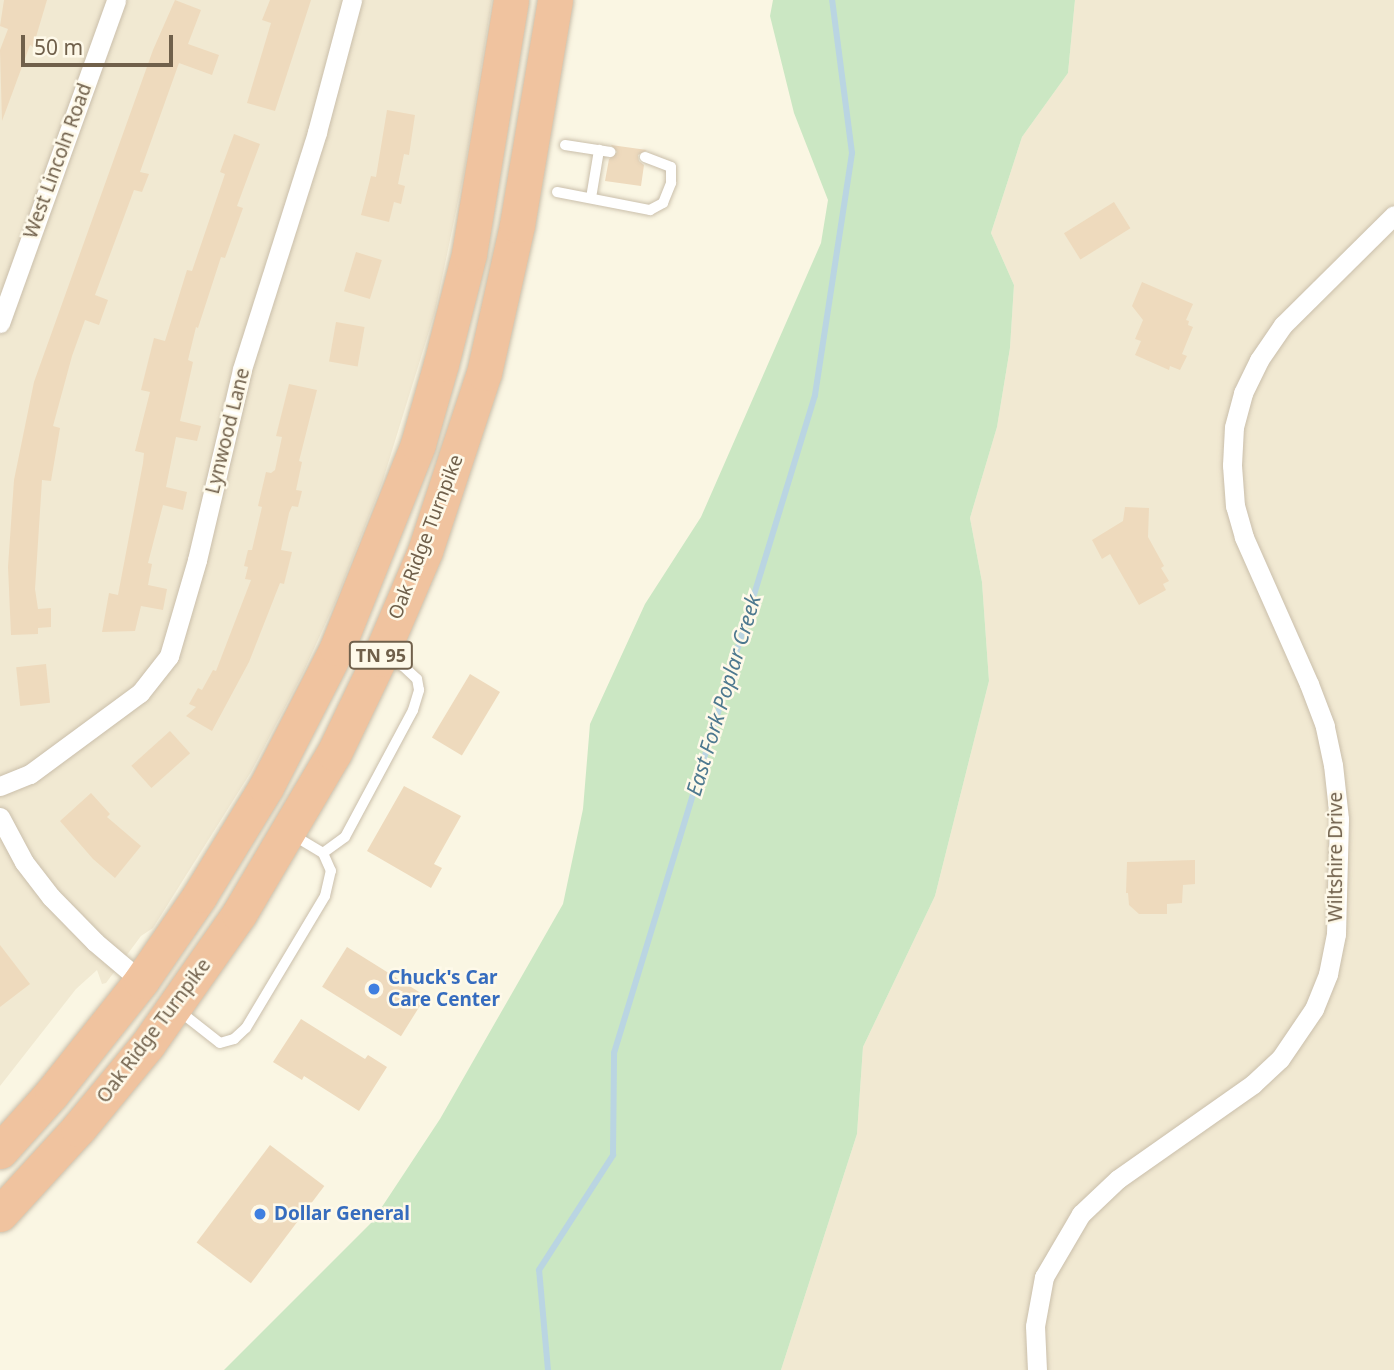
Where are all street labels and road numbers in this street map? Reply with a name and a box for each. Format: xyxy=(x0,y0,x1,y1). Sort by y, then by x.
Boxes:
street label: West Lincoln Road xyxy=(19,80,97,242)
street label: Lynwood Lane xyxy=(201,366,255,496)
street label: Oak Ridge Turnpike xyxy=(384,451,468,623)
road number: TN 95 xyxy=(348,640,414,670)
street label: Wiltshire Drive xyxy=(1325,792,1347,922)
street label: Oak Ridge Turnpike xyxy=(92,954,216,1108)

